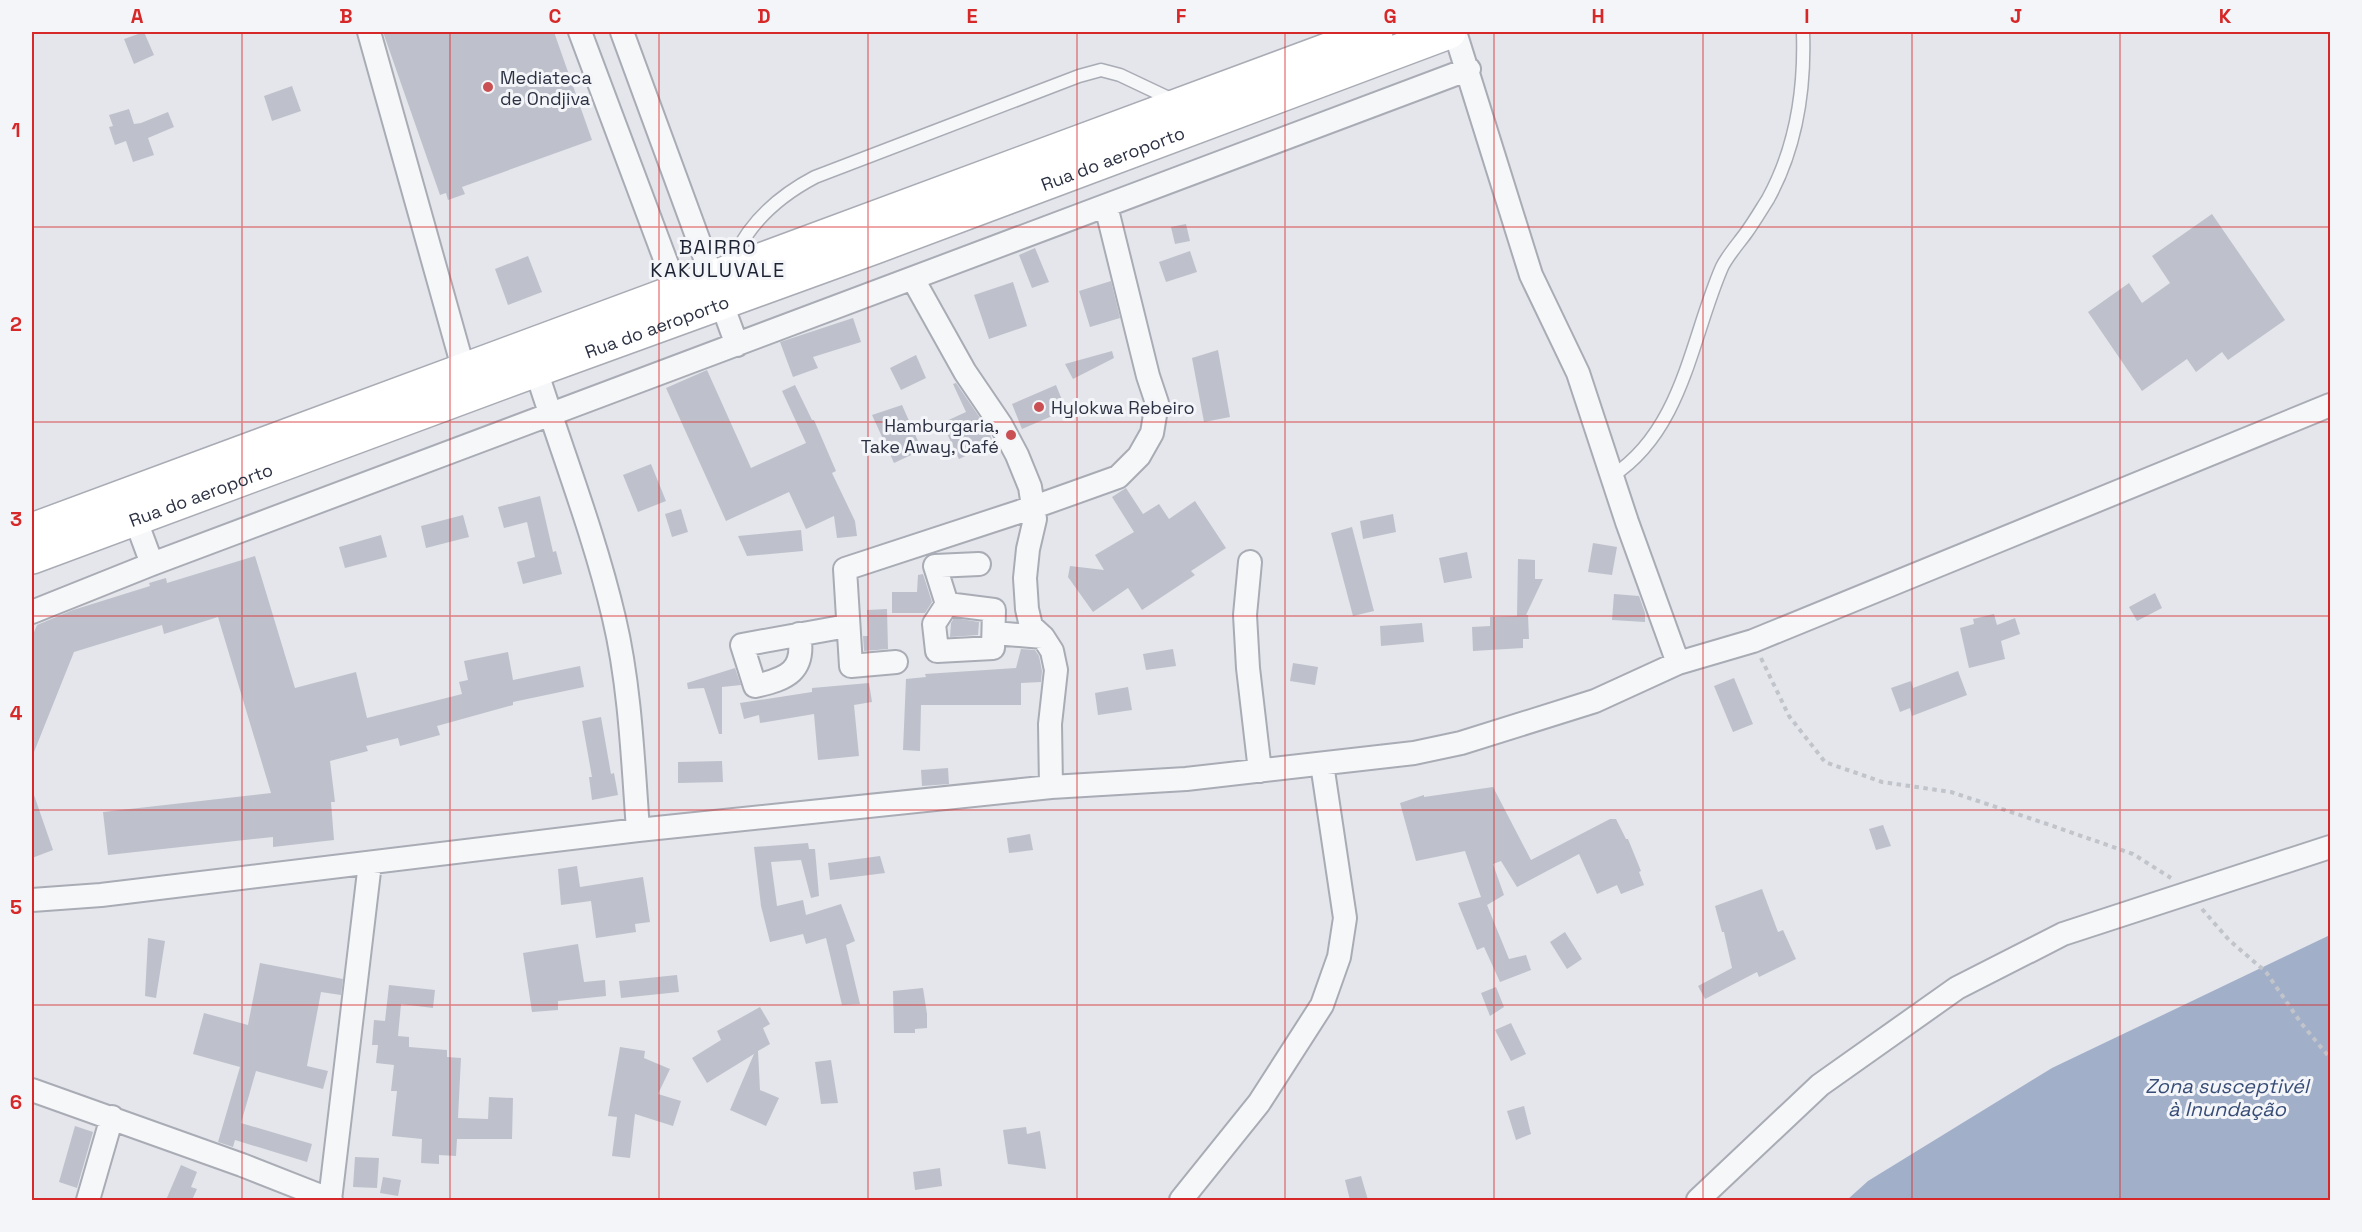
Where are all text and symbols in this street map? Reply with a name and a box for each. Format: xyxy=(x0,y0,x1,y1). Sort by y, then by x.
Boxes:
text: A xyxy=(131,3,144,29)
text: B xyxy=(339,3,353,29)
text: C xyxy=(549,3,562,29)
text: D xyxy=(757,3,771,29)
text: E xyxy=(966,3,978,29)
text: F xyxy=(1176,3,1187,29)
text: G xyxy=(1383,3,1397,29)
text: H xyxy=(1591,3,1605,29)
text: I xyxy=(1804,3,1810,29)
text: J xyxy=(2010,3,2022,29)
text: K xyxy=(2219,3,2232,29)
place label: Mediateca de Ondjiva xyxy=(500,66,592,110)
marker: Mediateca de Ondjiva xyxy=(481,80,495,94)
text: 1 xyxy=(11,117,21,143)
street label: Rua do aeroporto xyxy=(1038,121,1188,195)
district label: BAIRRO KAKULUVALE xyxy=(650,234,786,283)
street label: Rua do aeroporto xyxy=(581,290,732,363)
text: 2 xyxy=(10,311,22,337)
place label: Hylokwa Rebeiro xyxy=(1051,396,1195,419)
marker: Hylokwa Rebeiro xyxy=(1032,400,1046,414)
place label: Hamburgaria, Take Away, Café xyxy=(861,414,999,458)
marker: Hamburgaria, Take Away, Café xyxy=(1004,428,1018,442)
street label: Rua do aeroporto xyxy=(126,457,276,532)
text: 3 xyxy=(10,506,22,532)
text: 4 xyxy=(10,700,23,726)
text: 5 xyxy=(10,894,22,920)
water label: Zona susceptivél à Inundação xyxy=(2145,1073,2311,1122)
text: 6 xyxy=(10,1089,22,1115)

